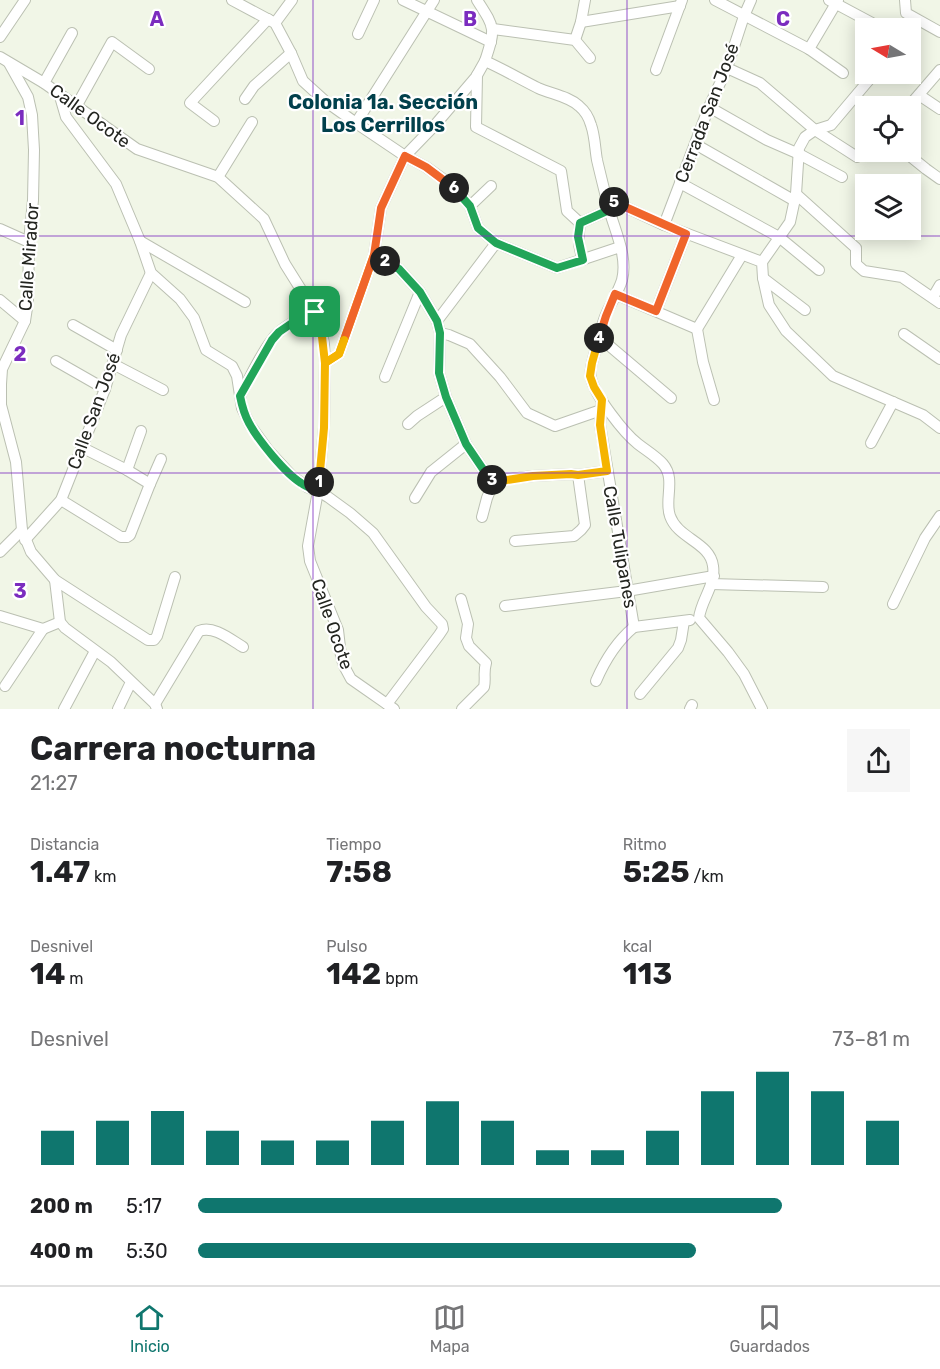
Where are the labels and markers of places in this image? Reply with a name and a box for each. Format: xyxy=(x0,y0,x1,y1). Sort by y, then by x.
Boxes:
pin: 6 xyxy=(439,173,469,203)
pin: 5 xyxy=(599,187,629,217)
pin: 2 xyxy=(370,246,400,276)
pin xyxy=(289,286,340,337)
pin: 4 xyxy=(584,323,614,353)
pin: 3 xyxy=(477,465,507,495)
pin: 1 xyxy=(304,467,334,497)

